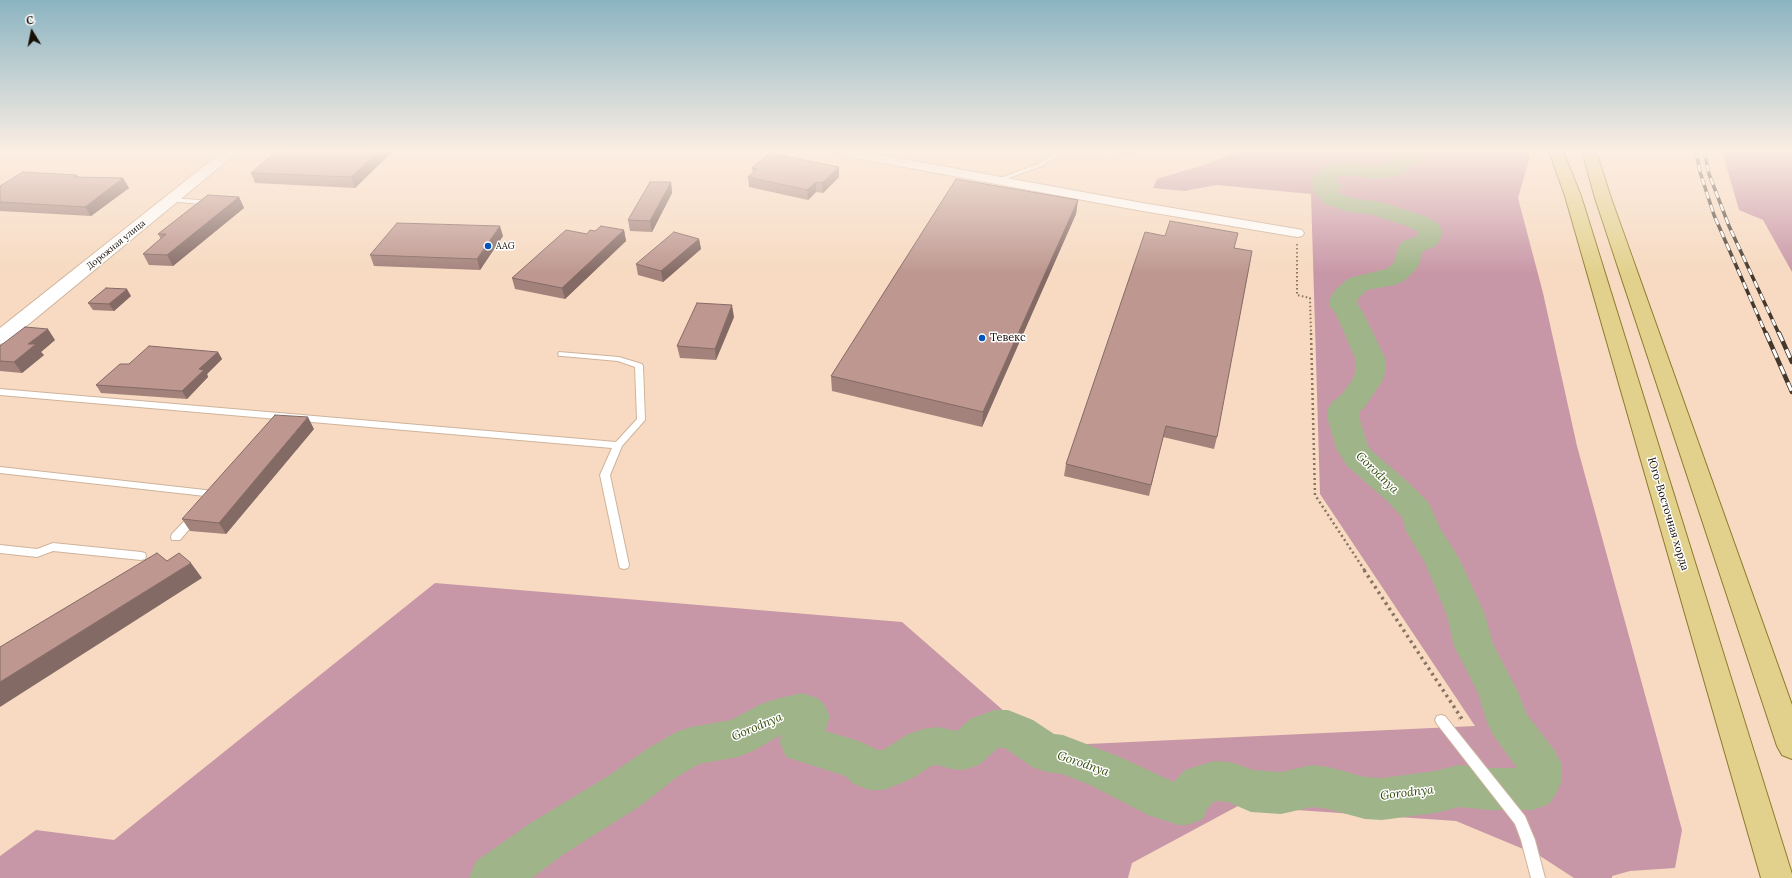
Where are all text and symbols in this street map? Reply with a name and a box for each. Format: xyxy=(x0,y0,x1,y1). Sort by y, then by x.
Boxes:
north arrow xyxy=(12,12,52,52)
text: С xyxy=(25,13,35,28)
street label: Дорожная улица xyxy=(84,218,148,272)
marker: AAG xyxy=(483,241,493,251)
place label: AAG xyxy=(496,241,514,251)
place label: Тевекс xyxy=(990,331,1026,345)
marker: Тевекс xyxy=(977,333,987,343)
water label: Gorodnya xyxy=(1353,449,1401,497)
street label: Юго-Восточная хорда xyxy=(1644,456,1692,572)
water label: Gorodnya xyxy=(729,710,785,744)
water label: Gorodnya xyxy=(1055,748,1111,780)
water label: Gorodnya xyxy=(1379,783,1435,803)

